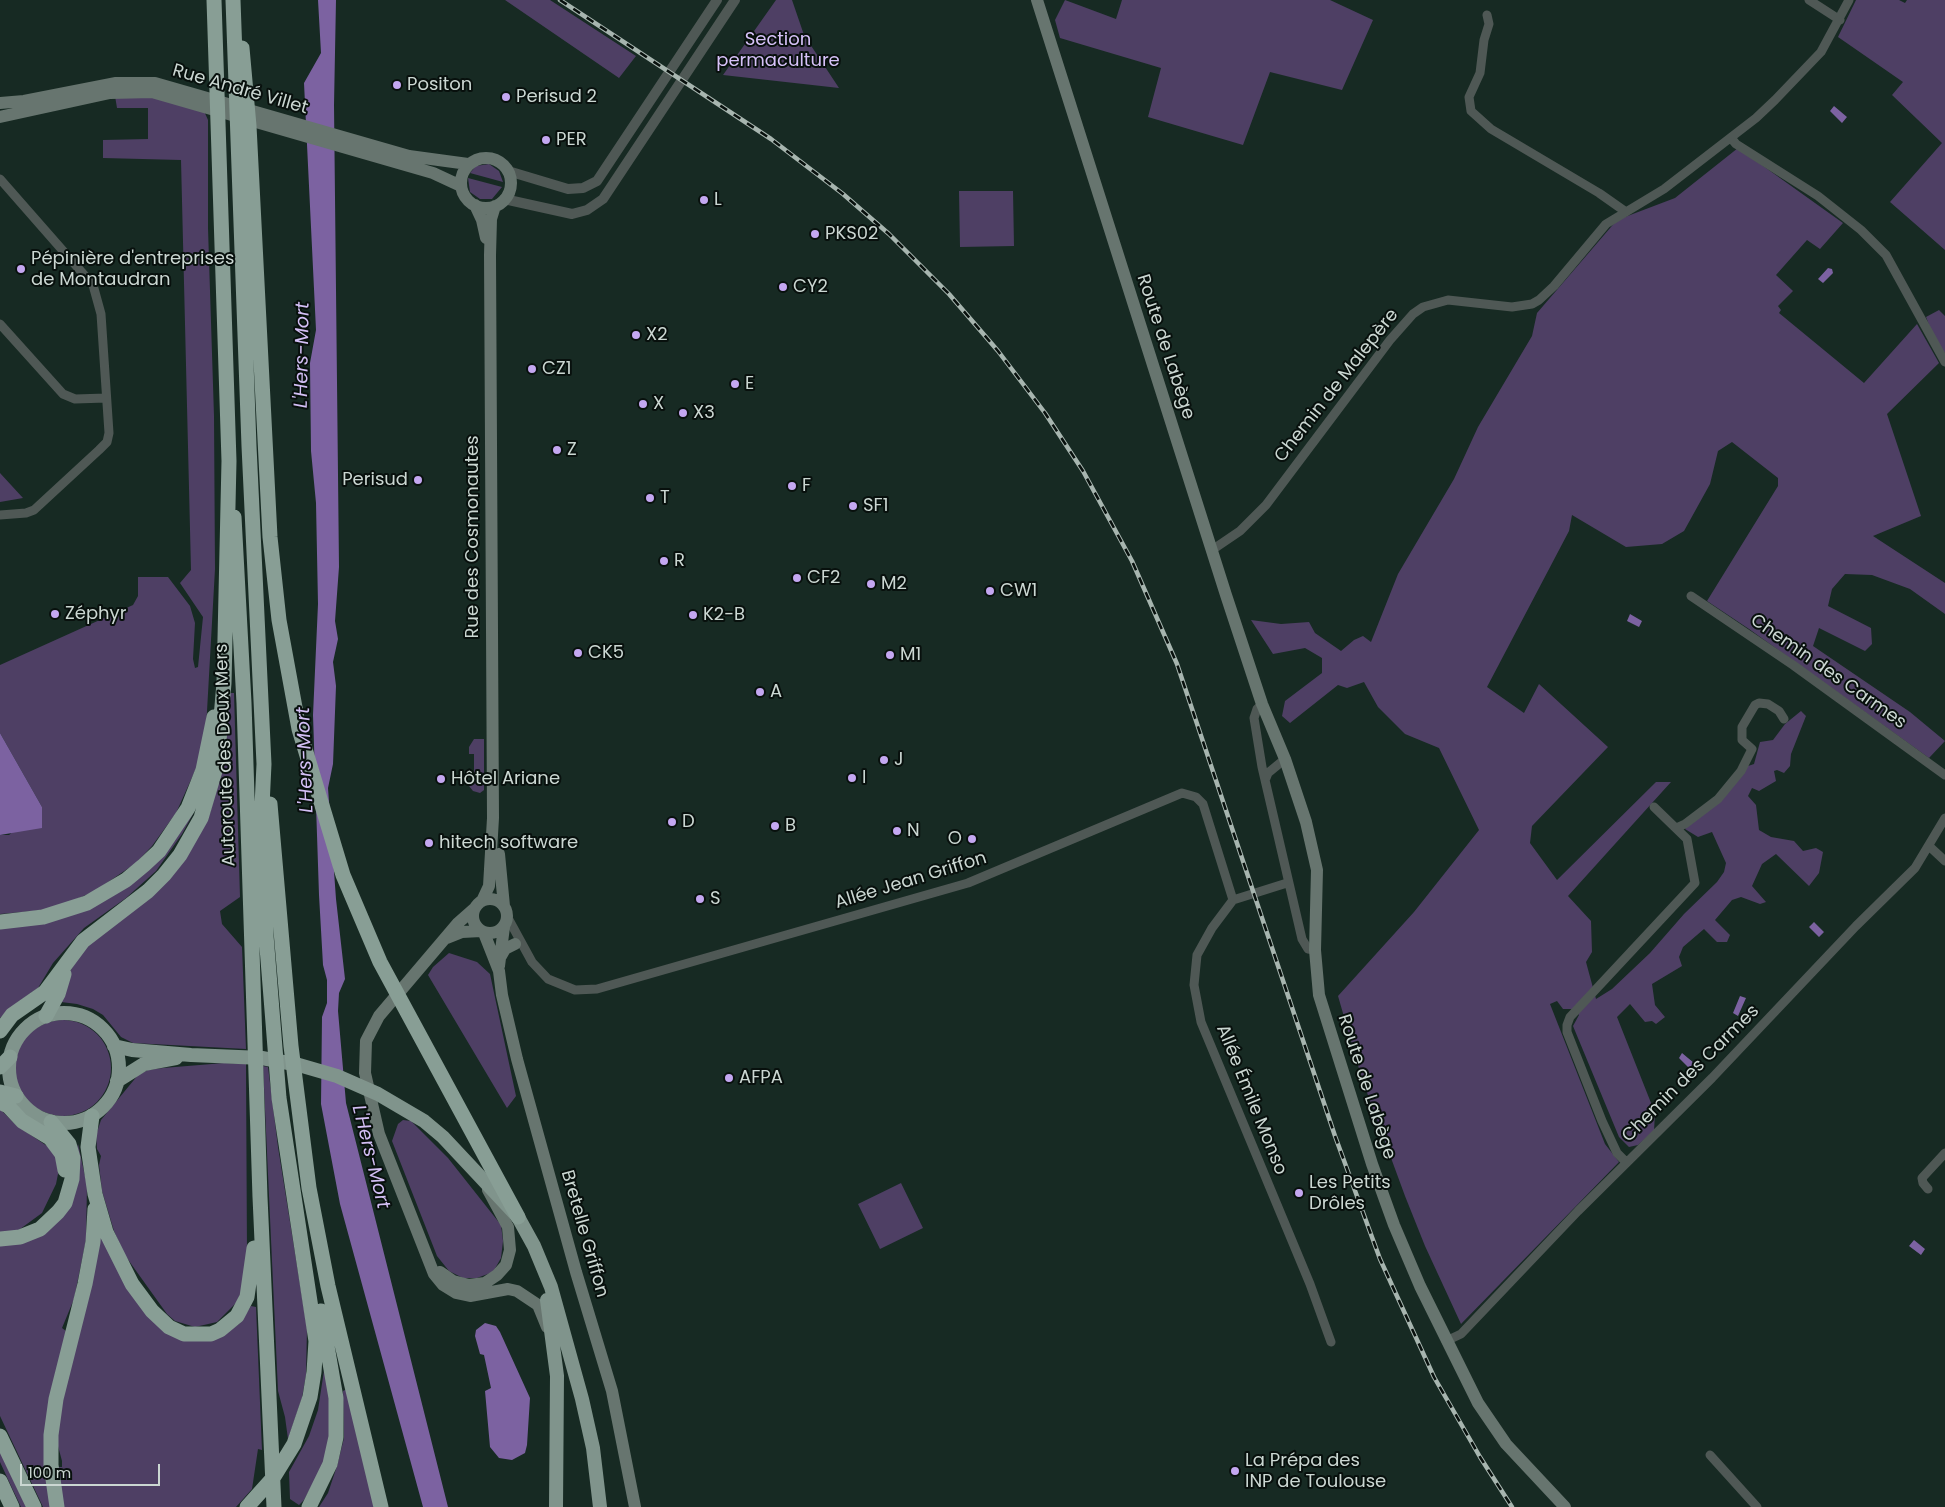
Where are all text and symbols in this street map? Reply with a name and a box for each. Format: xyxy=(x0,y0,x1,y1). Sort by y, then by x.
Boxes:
park label: Section permaculture xyxy=(716,29,840,72)
street label: Rue André Villet xyxy=(170,60,310,120)
place label: Positon xyxy=(407,74,472,96)
marker: Positon xyxy=(391,79,403,91)
place label: Perisud 2 xyxy=(516,86,597,108)
marker: Perisud 2 xyxy=(500,91,512,103)
place label: PER xyxy=(556,129,587,151)
marker: PER xyxy=(540,134,552,146)
place label: L xyxy=(714,189,722,211)
marker: L xyxy=(698,194,710,206)
place label: PKS02 xyxy=(825,223,878,245)
marker: PKS02 xyxy=(809,228,821,240)
place label: Pépinière d'entreprises de Montaudran xyxy=(31,248,234,290)
marker: Pépinière d'entreprises de Montaudran xyxy=(15,263,27,275)
street label: Route de Labège xyxy=(1131,272,1199,422)
place label: CY2 xyxy=(793,276,828,298)
marker: CY2 xyxy=(777,281,789,293)
water label: L'Hers-Mort xyxy=(291,302,315,408)
street label: Chemin de Malepère xyxy=(1270,305,1404,467)
place label: X2 xyxy=(646,324,668,346)
marker: X2 xyxy=(630,329,642,341)
place label: CZ1 xyxy=(542,358,571,380)
marker: CZ1 xyxy=(526,363,538,375)
place label: E xyxy=(745,373,754,395)
marker: E xyxy=(729,378,741,390)
place label: X xyxy=(653,393,664,415)
marker: X xyxy=(637,398,649,410)
place label: X3 xyxy=(693,402,715,424)
marker: X3 xyxy=(677,407,689,419)
street label: Rue des Cosmonautes xyxy=(462,435,484,639)
place label: Z xyxy=(567,439,577,461)
marker: Z xyxy=(551,444,563,456)
place label: Perisud xyxy=(342,469,408,491)
marker: Perisud xyxy=(412,474,424,486)
place label: F xyxy=(802,475,811,497)
marker: F xyxy=(786,480,798,492)
place label: T xyxy=(660,487,670,509)
marker: T xyxy=(644,492,656,504)
place label: SF1 xyxy=(863,495,888,517)
marker: SF1 xyxy=(847,500,859,512)
place label: R xyxy=(674,550,685,572)
marker: R xyxy=(658,555,670,567)
place label: CF2 xyxy=(807,567,840,589)
marker: CF2 xyxy=(791,572,803,584)
place label: M2 xyxy=(881,573,907,595)
marker: M2 xyxy=(865,578,877,590)
place label: CW1 xyxy=(1000,580,1037,602)
marker: CW1 xyxy=(984,585,996,597)
place label: Zéphyr xyxy=(65,603,126,625)
place label: K2-B xyxy=(703,604,745,626)
marker: Zéphyr xyxy=(49,608,61,620)
marker: K2-B xyxy=(687,609,699,621)
street label: Chemin des Carmes xyxy=(1746,610,1910,734)
place label: CK5 xyxy=(588,642,624,664)
street label: Autoroute des Deux Mers xyxy=(211,643,241,867)
place label: M1 xyxy=(900,644,921,666)
marker: CK5 xyxy=(572,647,584,659)
marker: M1 xyxy=(884,649,896,661)
place label: A xyxy=(770,681,782,703)
marker: A xyxy=(754,686,766,698)
water label: L'Hers-Mort xyxy=(293,707,319,813)
place label: J xyxy=(894,749,904,771)
marker: J xyxy=(878,754,890,766)
place label: I xyxy=(862,767,866,789)
place label: Hôtel Ariane xyxy=(451,768,560,790)
marker: I xyxy=(846,772,858,784)
marker: Hôtel Ariane xyxy=(435,773,447,785)
place label: D xyxy=(682,811,695,833)
place label: B xyxy=(785,815,796,837)
marker: D xyxy=(666,816,678,828)
marker: B xyxy=(769,820,781,832)
place label: N xyxy=(907,820,920,842)
marker: N xyxy=(891,825,903,837)
place label: O xyxy=(948,828,962,850)
place label: hitech software xyxy=(439,832,578,854)
marker: O xyxy=(966,833,978,845)
marker: hitech software xyxy=(423,837,435,849)
street label: Allée Jean Griffon xyxy=(833,848,989,914)
place label: S xyxy=(710,888,721,910)
marker: S xyxy=(694,893,706,905)
street label: Chemin des Carmes xyxy=(1618,1001,1764,1147)
street label: Route de Labège xyxy=(1332,1012,1400,1162)
street label: Allée Émile Monso xyxy=(1211,1022,1291,1178)
place label: AFPA xyxy=(739,1067,783,1089)
marker: AFPA xyxy=(723,1072,735,1084)
water label: L'Hers-Mort xyxy=(346,1103,394,1211)
street label: Bretelle Griffon xyxy=(555,1168,613,1300)
place label: Les Petits Drôles xyxy=(1309,1172,1391,1214)
marker: Les Petits Drôles xyxy=(1293,1187,1305,1199)
place label: La Prépa des INP de Toulouse xyxy=(1245,1450,1386,1492)
scale bar xyxy=(22,1454,162,1486)
text: 100 m xyxy=(28,1462,71,1483)
marker: La Prépa des INP de Toulouse xyxy=(1229,1465,1241,1477)

